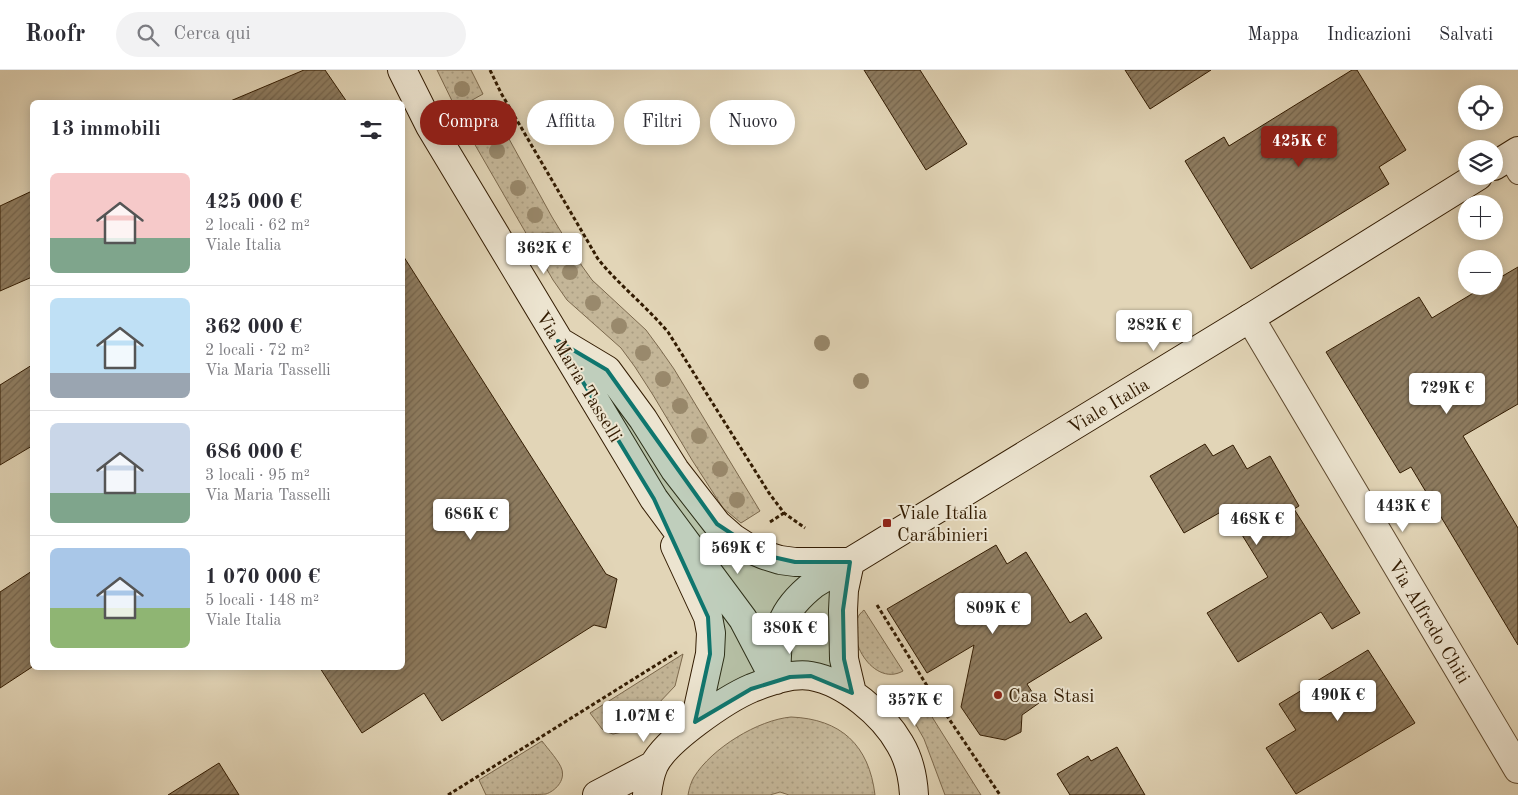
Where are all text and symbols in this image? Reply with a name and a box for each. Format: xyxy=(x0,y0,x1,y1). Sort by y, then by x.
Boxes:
search box xyxy=(116,12,466,57)
icon: search xyxy=(134,21,162,49)
text: Roofr xyxy=(25,23,86,47)
text: Cerca qui xyxy=(174,25,251,44)
text: Mappa xyxy=(1247,26,1299,44)
text: Indicazioni xyxy=(1327,26,1411,44)
text: Salvati xyxy=(1439,26,1493,44)
map controls xyxy=(1458,85,1503,295)
button: locate xyxy=(1458,85,1503,130)
chip: Compra xyxy=(420,100,517,145)
chip: Affitta xyxy=(527,100,614,145)
chip: Filtri xyxy=(624,100,700,145)
chip: Nuovo xyxy=(710,100,795,145)
icon: filters xyxy=(357,116,385,144)
text: 13 immobili xyxy=(50,119,161,140)
pin: 425K € xyxy=(1258,126,1340,168)
text: 425K € xyxy=(1272,134,1326,150)
button: layers xyxy=(1458,140,1503,185)
text: 425 000 € xyxy=(205,192,302,213)
icon: home xyxy=(90,193,150,253)
button: + xyxy=(1458,195,1503,240)
text: 2 locali · 62 m² xyxy=(205,218,310,234)
pin: 362K € xyxy=(503,232,585,275)
text: Viale Italia xyxy=(205,238,281,254)
text: 362K € xyxy=(517,241,571,257)
button: − xyxy=(1458,250,1503,295)
street label: Via Maria Tasselli xyxy=(531,308,624,446)
pin: 282K € xyxy=(1113,310,1195,352)
text: 362 000 € xyxy=(205,317,302,338)
icon: home xyxy=(90,318,150,378)
text: 282K € xyxy=(1127,318,1181,334)
text: 2 locali · 72 m² xyxy=(205,343,310,359)
text: Via Maria Tasselli xyxy=(205,363,331,379)
pin: 729K € xyxy=(1406,372,1488,415)
street label: Viale Italia xyxy=(1066,375,1154,439)
text: 729K € xyxy=(1420,381,1474,397)
text: 686 000 € xyxy=(205,442,302,463)
icon: home xyxy=(90,443,150,503)
text: 3 locali · 95 m² xyxy=(205,468,310,484)
text: Via Maria Tasselli xyxy=(205,488,331,504)
pin: 443K € xyxy=(1362,490,1444,533)
pin: 686K € xyxy=(430,498,512,541)
text: 443K € xyxy=(1376,499,1430,515)
pin: 468K € xyxy=(1216,504,1298,546)
place label: Viale Italia Carabinieri xyxy=(897,505,988,546)
text: 686K € xyxy=(444,507,498,523)
text: 468K € xyxy=(1230,512,1284,528)
marker: Viale Italia Carabinieri xyxy=(881,517,893,529)
pin: 569K € xyxy=(697,532,779,575)
text: 569K € xyxy=(711,541,765,557)
street label: Via Alfredo Chiti xyxy=(1383,557,1472,688)
text: 1 070 000 € xyxy=(205,567,320,588)
icon: home xyxy=(90,568,150,628)
pin: 809K € xyxy=(952,592,1034,635)
text: 5 locali · 148 m² xyxy=(205,593,319,609)
text: 809K € xyxy=(966,601,1020,617)
pin: 380K € xyxy=(749,612,831,655)
text: Viale Italia xyxy=(205,613,281,629)
text: 380K € xyxy=(763,621,817,637)
pin: 490K € xyxy=(1297,680,1379,722)
pin: 357K € xyxy=(874,684,956,727)
place label: Casa Stasi xyxy=(1008,688,1094,707)
text: 490K € xyxy=(1311,688,1365,704)
marker: Casa Stasi xyxy=(992,689,1004,701)
text: 357K € xyxy=(888,693,942,709)
pin: 1.07M € xyxy=(598,700,690,743)
text: 1.07M € xyxy=(614,709,674,725)

